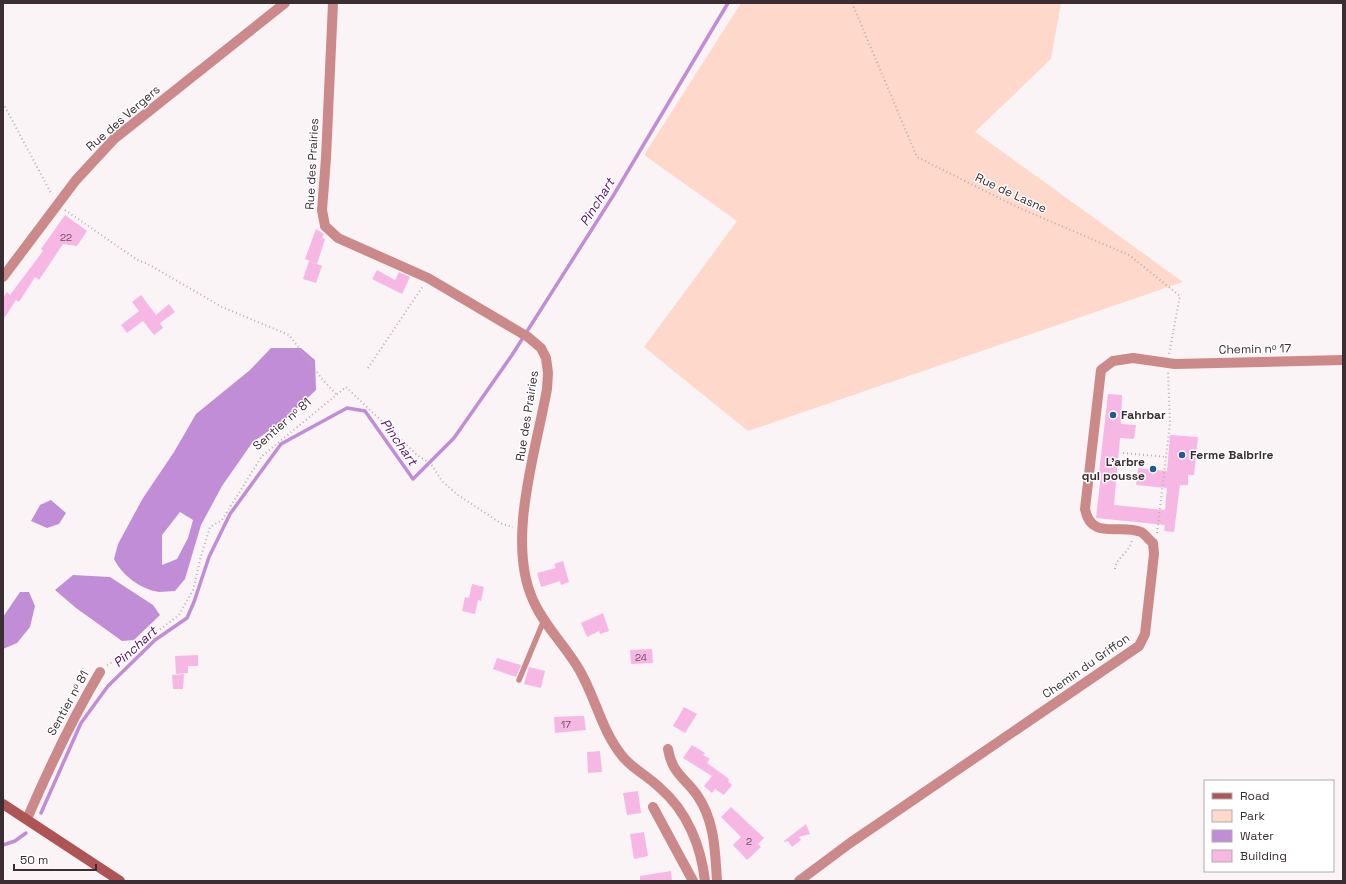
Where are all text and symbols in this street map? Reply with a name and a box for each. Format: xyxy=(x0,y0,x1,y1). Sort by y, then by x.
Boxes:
street label: Rue des Vergers xyxy=(83,81,163,155)
street label: Rue des Prairies xyxy=(302,118,322,210)
street label: Rue de Lasne xyxy=(973,169,1049,217)
water label: Pinchart xyxy=(576,174,619,229)
house number: 22 xyxy=(60,231,72,244)
street label: Chemin nᵒ 17 xyxy=(1219,340,1292,358)
street label: Rue des Prairies xyxy=(512,370,542,462)
street label: Sentier nᵒ 81 xyxy=(249,394,315,454)
place label: Fahrbar xyxy=(1121,407,1166,423)
marker: Fahrbar xyxy=(1108,410,1118,420)
water label: Pinchart xyxy=(377,415,422,469)
place label: Ferme Balbrire xyxy=(1190,447,1273,463)
marker: Ferme Balbrire xyxy=(1177,450,1187,460)
place label: L'arbre qui pousse xyxy=(1082,454,1145,484)
marker: L'arbre qui pousse xyxy=(1148,464,1158,474)
water label: Pinchart xyxy=(110,622,161,671)
street label: Chemin du Griffon xyxy=(1039,630,1133,702)
house number: 24 xyxy=(635,651,647,664)
street label: Sentier nᵒ 81 xyxy=(43,668,93,738)
house number: 17 xyxy=(561,718,571,731)
legend xyxy=(1204,780,1334,872)
text: Road xyxy=(1240,788,1269,804)
text: Park xyxy=(1240,808,1265,824)
text: Water xyxy=(1240,828,1274,844)
house number: 2 xyxy=(746,835,752,848)
scale bar xyxy=(14,846,96,872)
text: Building xyxy=(1240,848,1287,864)
text: 50 m xyxy=(20,852,48,868)

